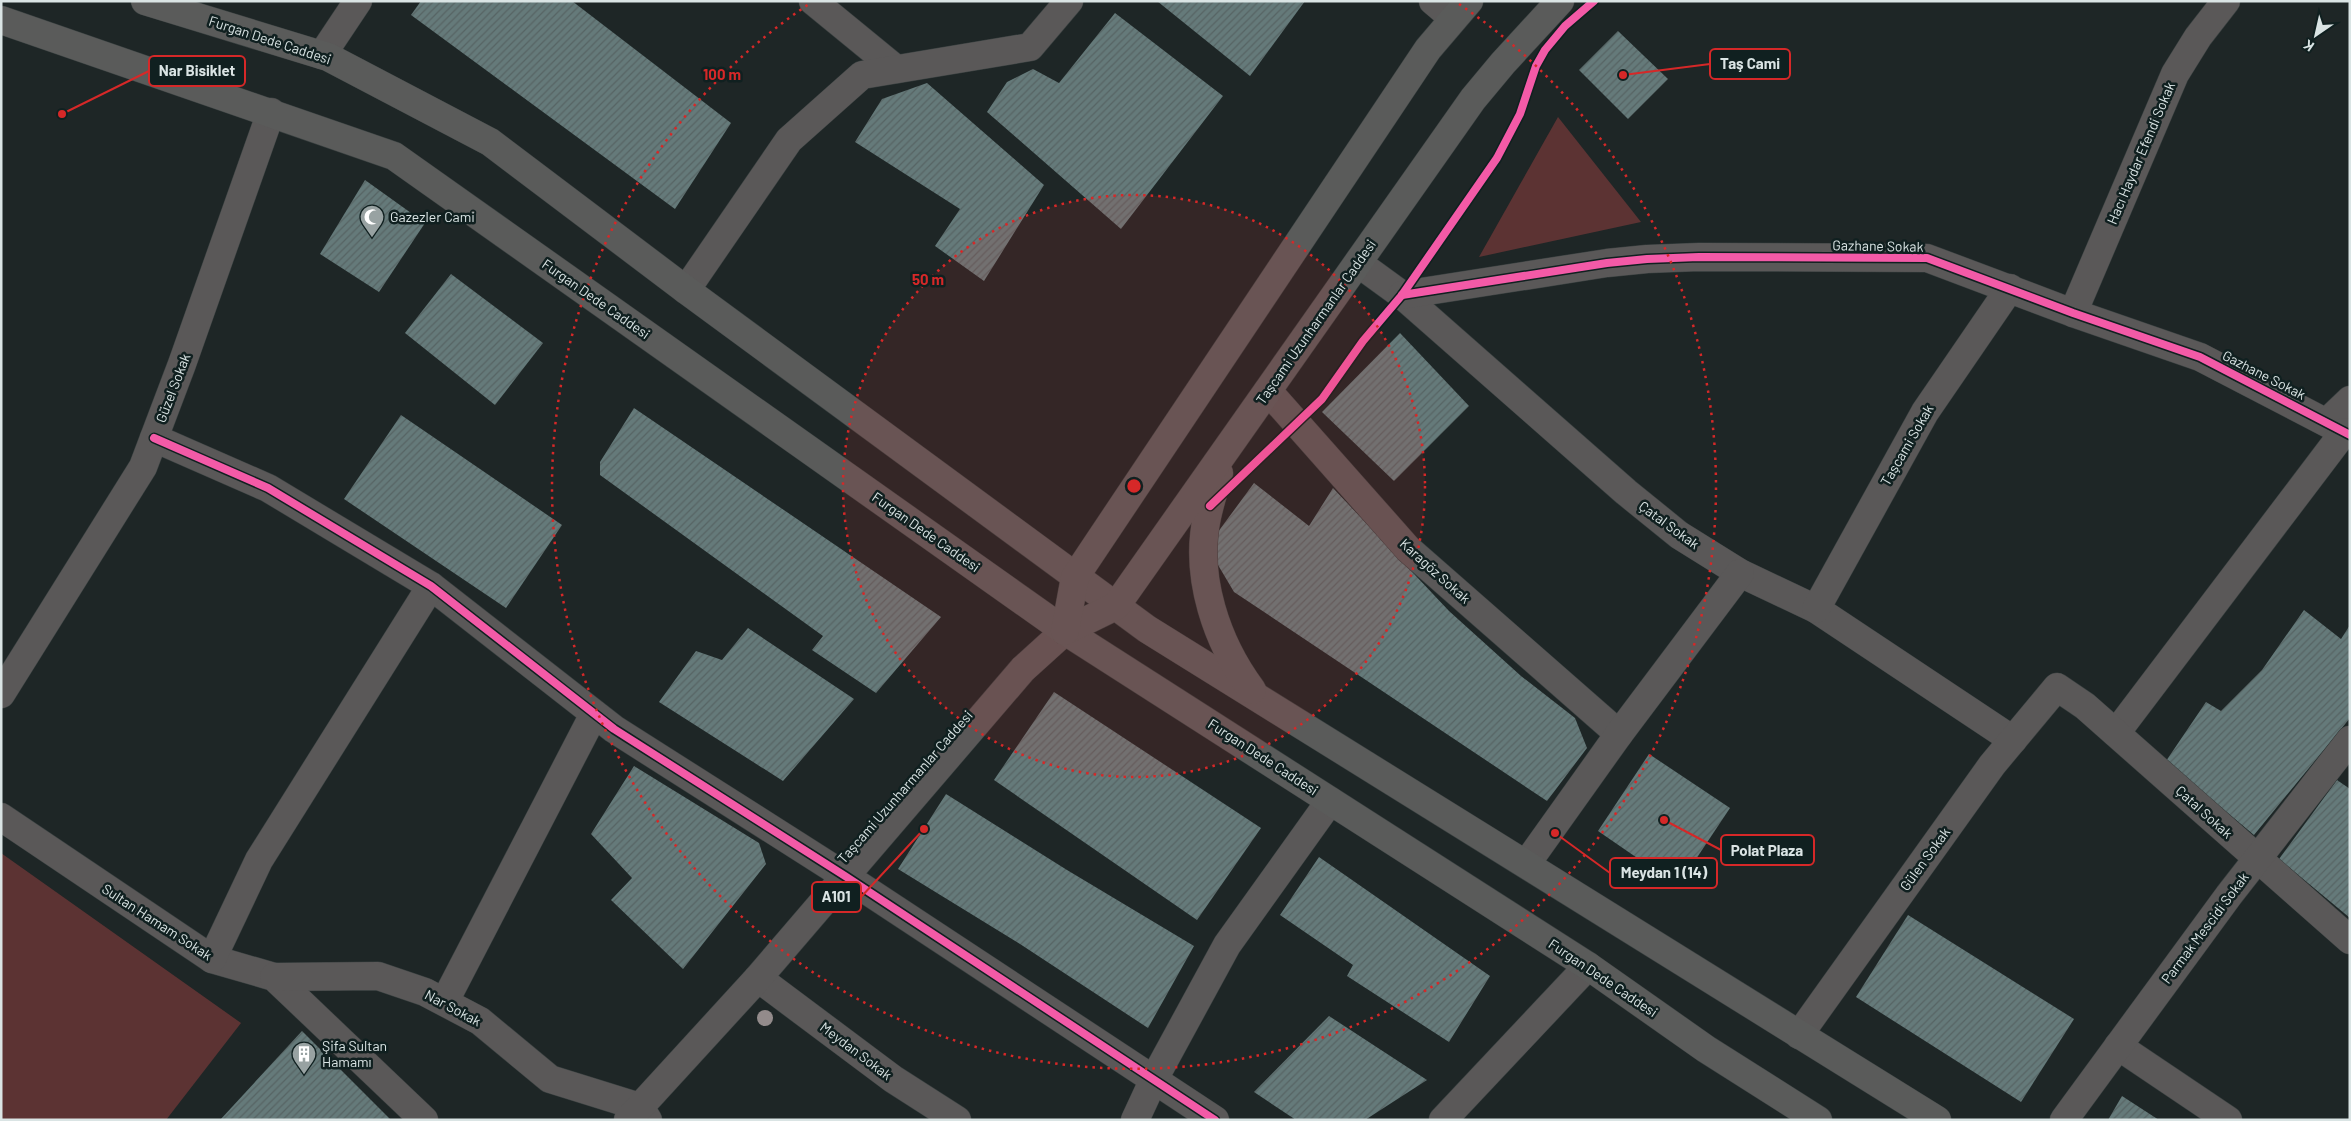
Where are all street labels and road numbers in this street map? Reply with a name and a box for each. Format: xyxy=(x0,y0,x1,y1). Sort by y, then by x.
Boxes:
street label: Furgan Dede Caddesi xyxy=(207,12,333,67)
street label: Hacı Haydar Efendi Sokak xyxy=(2103,79,2178,227)
street label: Taşcami Uzunharmanlar Caddesi xyxy=(1252,236,1379,407)
street label: Gazhane Sokak xyxy=(1832,236,1924,255)
street label: Furgan Dede Caddesi xyxy=(539,255,653,342)
street label: Gazhane Sokak xyxy=(2220,346,2309,403)
street label: Güzel Sokak xyxy=(152,351,193,425)
street label: Taşcami Sokak xyxy=(1876,401,1937,488)
street label: Furgan Dede Caddesi xyxy=(869,488,983,575)
street label: Çatal Sokak xyxy=(1636,497,1703,552)
street label: Karagöz Sokak xyxy=(1397,535,1474,607)
street label: Taşcami Uzunharmanlar Caddesi xyxy=(834,707,976,867)
street label: Furgan Dede Caddesi xyxy=(1205,715,1321,798)
street label: Çatal Sokak xyxy=(2172,782,2236,842)
street label: Gülen Sokak xyxy=(1896,824,1953,894)
street label: Parmak Mescidi Sokak xyxy=(2157,869,2252,987)
street label: Sultan Hamam Sokak xyxy=(99,880,215,964)
street label: Furgan Dede Caddesi xyxy=(1546,935,1661,1020)
street label: Nar Sokak xyxy=(422,986,484,1029)
street label: Meydan Sokak xyxy=(817,1018,896,1083)

